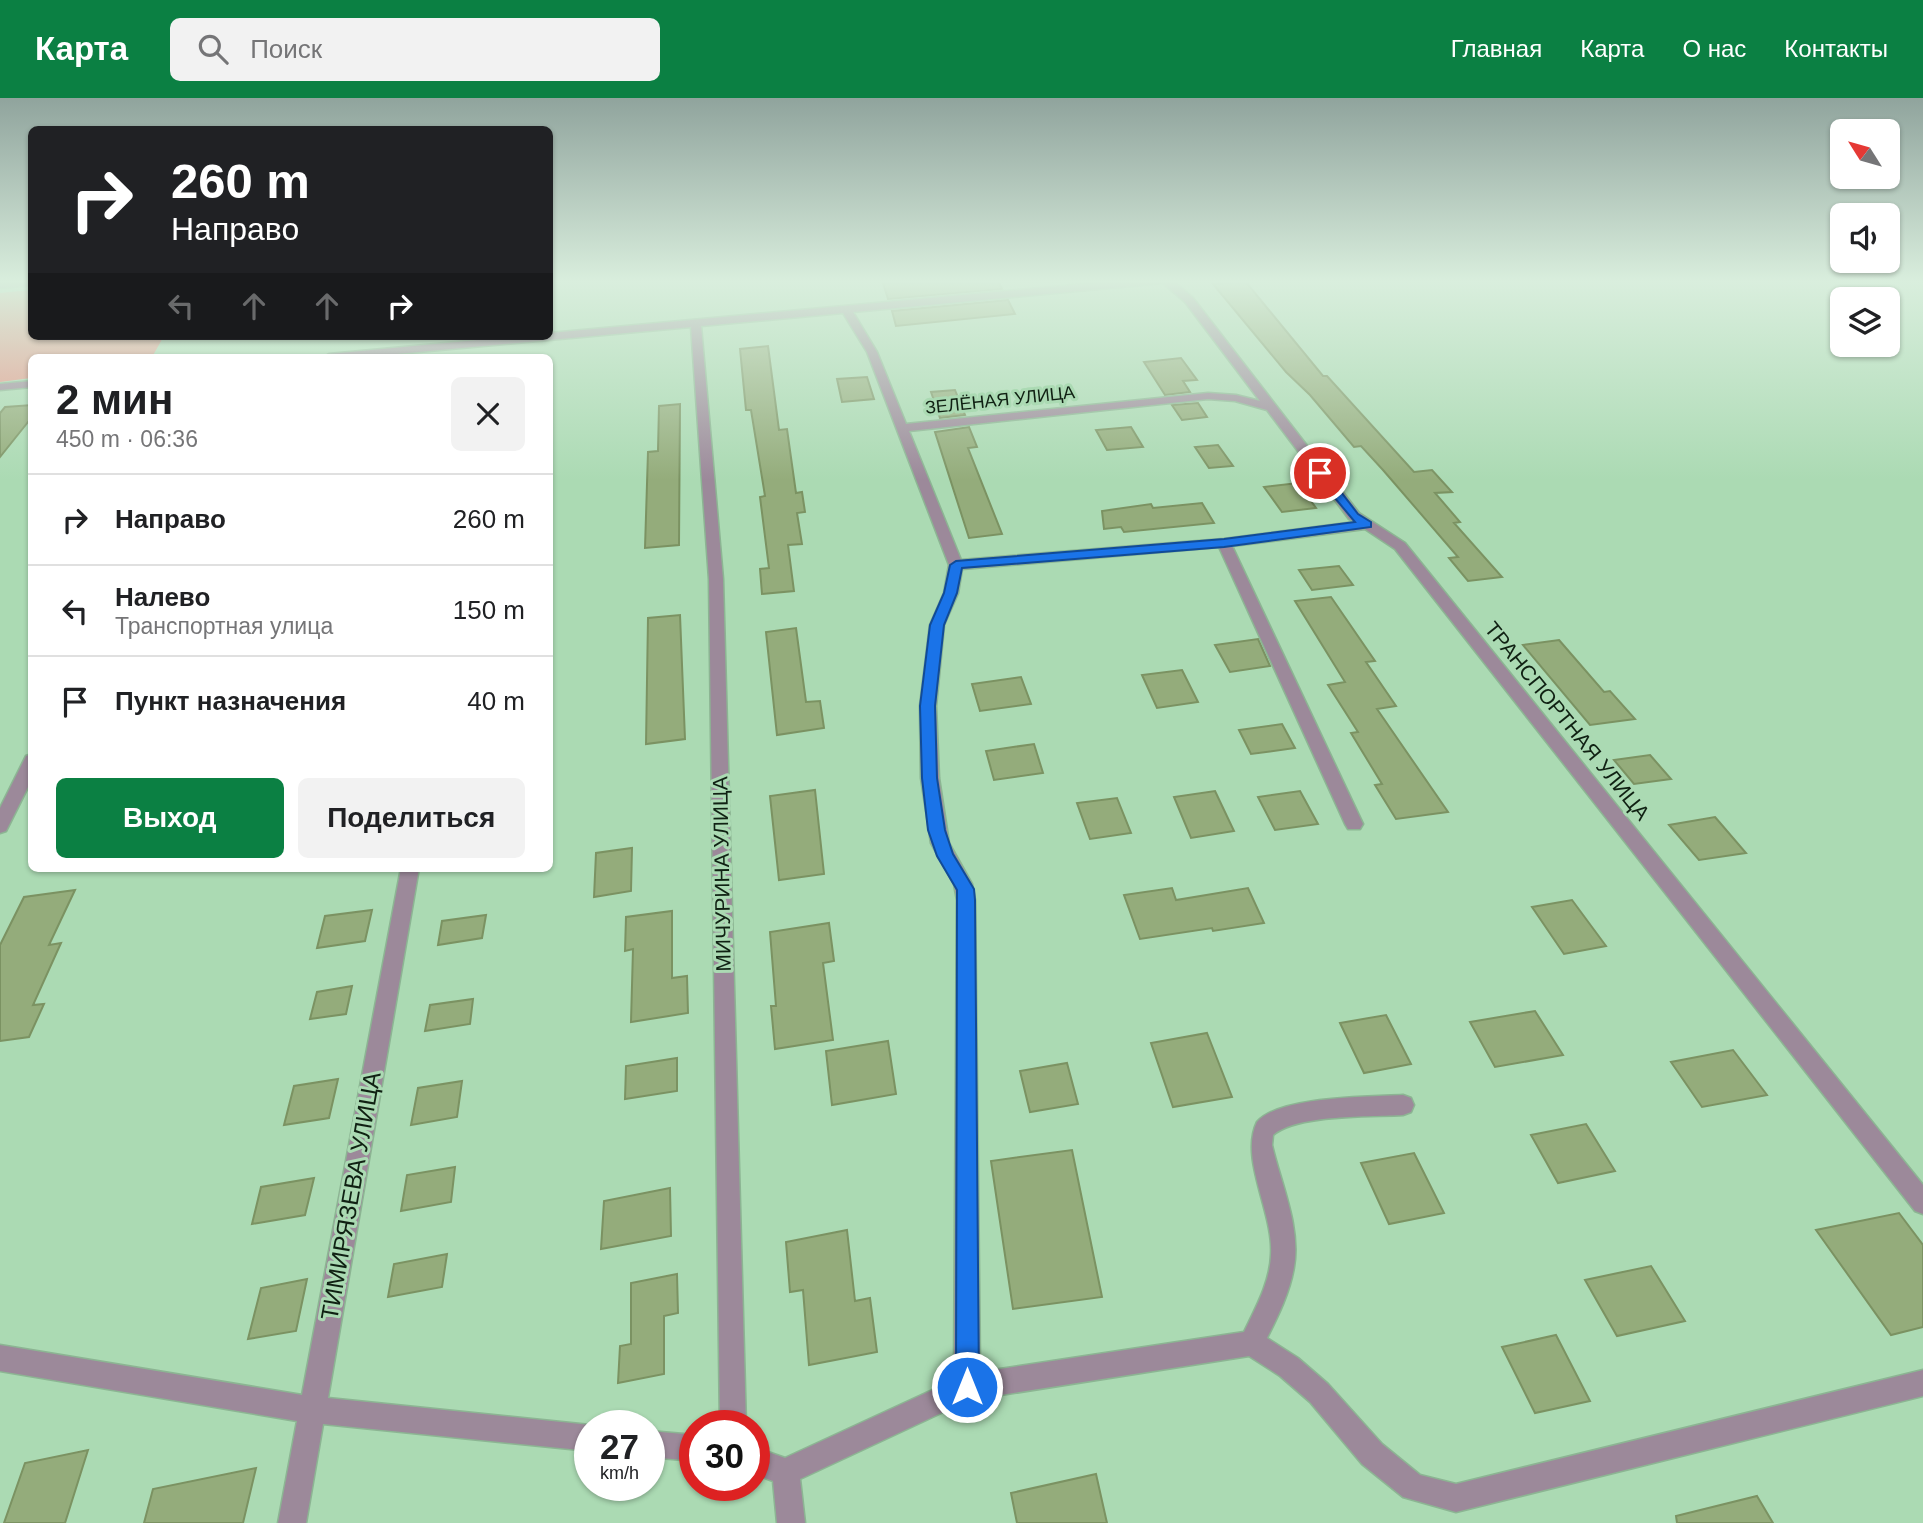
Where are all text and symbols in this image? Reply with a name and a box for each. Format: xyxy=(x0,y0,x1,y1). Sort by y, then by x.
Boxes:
search box xyxy=(170,18,660,81)
text: Карта xyxy=(35,30,128,67)
icon: search xyxy=(194,30,232,68)
text: Поиск xyxy=(250,34,322,64)
text: Главная xyxy=(1451,35,1542,62)
text: Карта xyxy=(1580,35,1644,62)
text: О нас xyxy=(1682,35,1746,62)
text: Контакты xyxy=(1784,35,1888,62)
north arrow xyxy=(1830,119,1900,189)
map controls xyxy=(1830,119,1900,357)
icon: right xyxy=(56,154,147,245)
text: 260 m xyxy=(171,154,310,208)
button: sound xyxy=(1830,203,1900,273)
text: Направо xyxy=(171,211,299,247)
icon: left xyxy=(162,287,200,325)
icon: ahead xyxy=(235,287,273,325)
icon: ahead xyxy=(308,287,346,325)
icon: right xyxy=(381,287,419,325)
button: layers xyxy=(1830,287,1900,357)
text: 2 мин xyxy=(56,376,173,423)
button: close xyxy=(451,377,525,451)
street label: ЗЕЛЁНАЯ УЛИЦА xyxy=(924,382,1076,418)
text: 450 m · 06:36 xyxy=(56,426,198,452)
pin xyxy=(1290,443,1350,503)
icon: arrive xyxy=(1301,454,1339,492)
icon: right xyxy=(56,501,94,539)
text: Направо xyxy=(115,504,226,534)
text: 260 m xyxy=(453,504,525,534)
text: Налево xyxy=(115,582,210,612)
icon: left xyxy=(56,592,94,630)
text: 150 m xyxy=(453,595,525,625)
text: Транспортная улица xyxy=(115,613,333,639)
street label: ТРАНСПОРТНАЯ УЛИЦА xyxy=(1480,617,1654,824)
icon: arrive xyxy=(56,683,94,721)
text: Пункт назначения xyxy=(115,686,346,716)
text: 40 m xyxy=(467,686,525,716)
street label: МИЧУРИНА УЛИЦА xyxy=(708,776,735,972)
button: Выход xyxy=(56,778,284,858)
button: Поделиться xyxy=(298,778,525,858)
street label: ТИМИРЯЗЕВА УЛИЦА xyxy=(315,1070,386,1322)
position arrow xyxy=(930,1350,1004,1424)
speed limit sign: 30 xyxy=(679,1410,770,1501)
text: 27 xyxy=(600,1427,639,1466)
text: km/h xyxy=(600,1463,639,1483)

